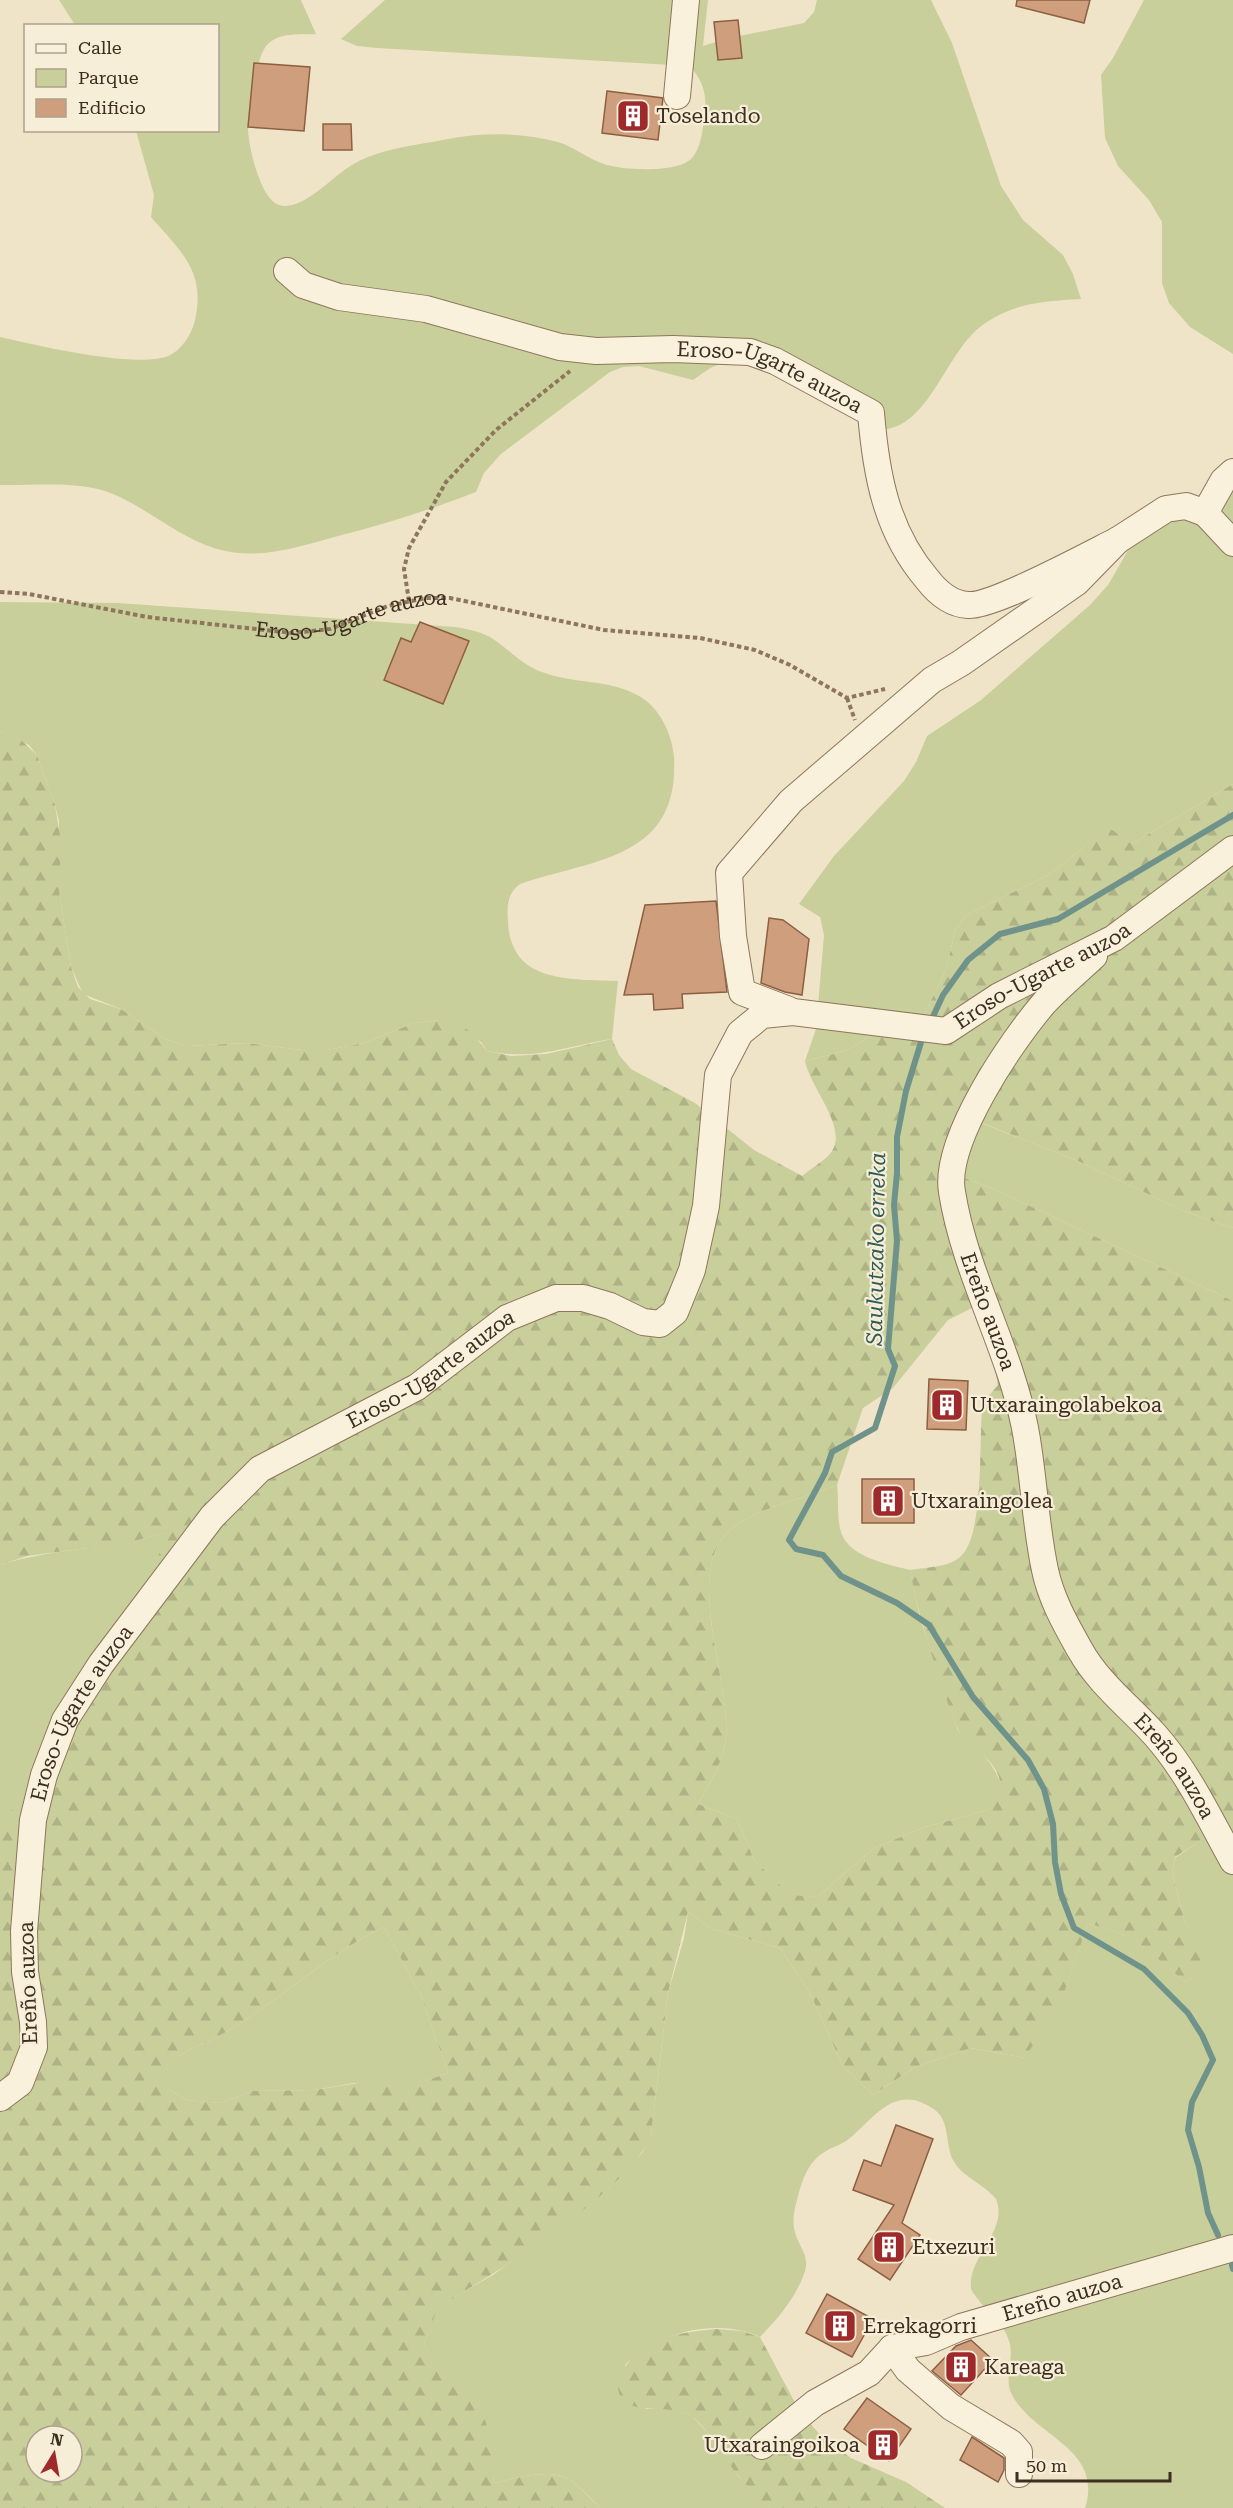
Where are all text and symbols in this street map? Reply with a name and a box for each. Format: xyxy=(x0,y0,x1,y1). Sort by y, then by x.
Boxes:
legend xyxy=(24,24,219,132)
text: Calle xyxy=(78,37,122,58)
text: Parque xyxy=(78,67,139,88)
text: Edificio xyxy=(78,97,146,118)
building icon: Toselando xyxy=(615,98,651,134)
place label: Toselando xyxy=(656,104,761,128)
street label: Eroso-Ugarte auzoa xyxy=(676,337,867,418)
street label: Eroso-Ugarte auzoa xyxy=(254,586,448,645)
street label: Eroso-Ugarte auzoa xyxy=(950,917,1136,1034)
water label: Saukutzako erreka xyxy=(862,1152,890,1347)
street label: Ereño auzoa xyxy=(956,1250,1021,1374)
street label: Eroso-Ugarte auzoa xyxy=(343,1304,518,1433)
building icon: Utxaraingolabekoa xyxy=(929,1387,965,1423)
place label: Utxaraingolabekoa xyxy=(970,1393,1163,1417)
building icon: Utxaraingolea xyxy=(870,1483,906,1519)
place label: Utxaraingolea xyxy=(911,1489,1054,1513)
street label: Eroso-Ugarte auzoa xyxy=(26,1620,138,1804)
street label: Ereño auzoa xyxy=(1129,1708,1220,1823)
street label: Ereño auzoa xyxy=(14,1920,42,2045)
building icon: Etxezuri xyxy=(871,2229,907,2265)
place label: Etxezuri xyxy=(912,2235,996,2259)
street label: Ereño auzoa xyxy=(1000,2269,1125,2326)
building icon: Errekagorri xyxy=(822,2308,858,2344)
place label: Errekagorri xyxy=(863,2314,977,2338)
building icon: Kareaga xyxy=(943,2349,979,2385)
place label: Kareaga xyxy=(984,2355,1065,2379)
north arrow xyxy=(24,2424,84,2484)
building icon: Utxaraingoikoa xyxy=(865,2427,901,2463)
text: N xyxy=(49,2429,65,2450)
place label: Utxaraingoikoa xyxy=(704,2433,861,2457)
scale bar xyxy=(1017,2445,1170,2483)
text: 50 m xyxy=(1026,2455,1067,2476)

